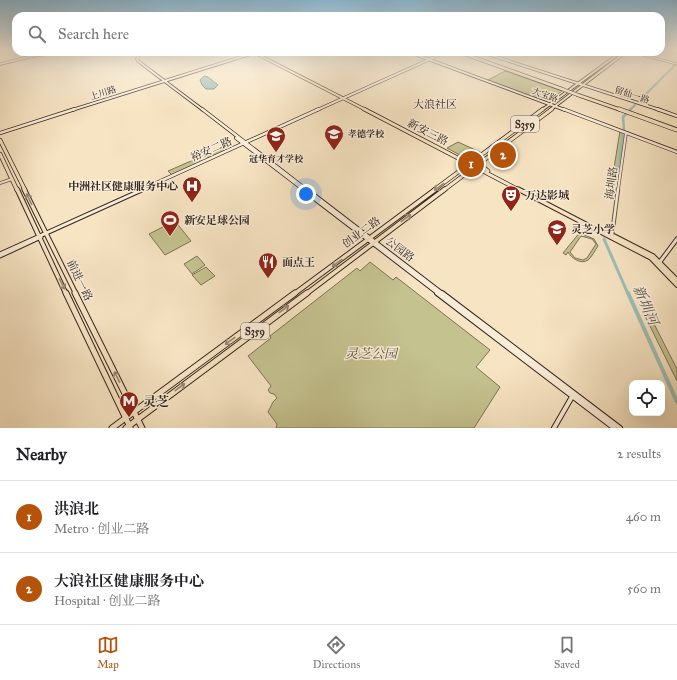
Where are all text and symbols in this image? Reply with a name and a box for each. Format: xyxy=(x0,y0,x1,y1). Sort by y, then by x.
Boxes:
search box xyxy=(12,12,665,56)
icon: search xyxy=(26,23,48,45)
text: Search here xyxy=(58,25,129,43)
street label: 上川路 xyxy=(88,83,117,102)
street label: 留仙一路 xyxy=(613,84,651,105)
street label: 大宝路 xyxy=(531,85,560,104)
district label: 大浪社区 xyxy=(413,98,457,111)
road number: S359 xyxy=(511,116,539,132)
street label: 新安三路 xyxy=(405,117,450,148)
school or university icon: 孝德学校 xyxy=(323,123,345,151)
school or university icon: 冠华育才学校 xyxy=(265,125,287,153)
place label: 孝德学校 xyxy=(348,128,385,139)
street label: 裕安二路 xyxy=(188,135,234,164)
pin: 2 xyxy=(490,140,516,170)
pin: 1 xyxy=(458,149,484,179)
place label: 冠华育才学校 xyxy=(249,153,304,164)
street label: 海圳路 xyxy=(603,166,620,200)
hospital icon: 中洲社区健康服务中心 xyxy=(181,175,203,203)
place label: 中洲社区健康服务中心 xyxy=(68,180,178,193)
one-way arrow xyxy=(433,183,444,191)
your location xyxy=(296,184,316,204)
theatre icon: 万达影城 xyxy=(500,184,522,212)
place label: 万达影城 xyxy=(525,189,570,202)
one-way arrow xyxy=(25,193,32,205)
sports icon: 新安足球公园 xyxy=(159,209,181,237)
place label: 新安足球公园 xyxy=(184,214,250,227)
street label: 创业二路 xyxy=(340,214,383,251)
one-way arrow xyxy=(401,214,412,222)
school or university icon: 灵芝小学 xyxy=(546,218,568,246)
place label: 灵芝小学 xyxy=(571,223,615,236)
street label: 公园路 xyxy=(383,234,417,265)
restaurant icon: 面点王 xyxy=(257,251,279,279)
place label: 面点王 xyxy=(282,256,315,269)
street label: 前进一路 xyxy=(64,258,95,303)
one-way arrow xyxy=(331,259,342,267)
one-way arrow xyxy=(59,278,66,290)
water label: 新圳河 xyxy=(629,283,663,331)
one-way arrow xyxy=(279,305,290,314)
road number: S359 xyxy=(241,323,269,339)
one-way arrow xyxy=(224,337,235,346)
park label: 灵芝公园 xyxy=(345,346,399,362)
one-way arrow xyxy=(113,371,120,383)
map controls xyxy=(629,380,665,416)
button: locate xyxy=(629,380,665,416)
one-way arrow xyxy=(175,383,186,392)
metro station icon: 灵芝 xyxy=(118,390,140,418)
place label: 灵芝 xyxy=(143,394,169,410)
text: Nearby xyxy=(16,444,67,465)
text: 2 results xyxy=(617,446,661,462)
text: 洪浪北 xyxy=(54,500,99,518)
text: 1 xyxy=(26,509,32,525)
text: 460 m xyxy=(626,509,661,525)
text: Metro · 创业二路 xyxy=(54,521,149,537)
text: 大浪社区健康服务中心 xyxy=(54,572,204,590)
text: 2 xyxy=(26,581,32,597)
text: 560 m xyxy=(627,581,661,597)
text: Hospital · 创业二路 xyxy=(54,593,161,609)
tab: Map xyxy=(97,634,119,671)
tab: Directions xyxy=(313,634,360,671)
tab: Saved xyxy=(554,634,580,671)

